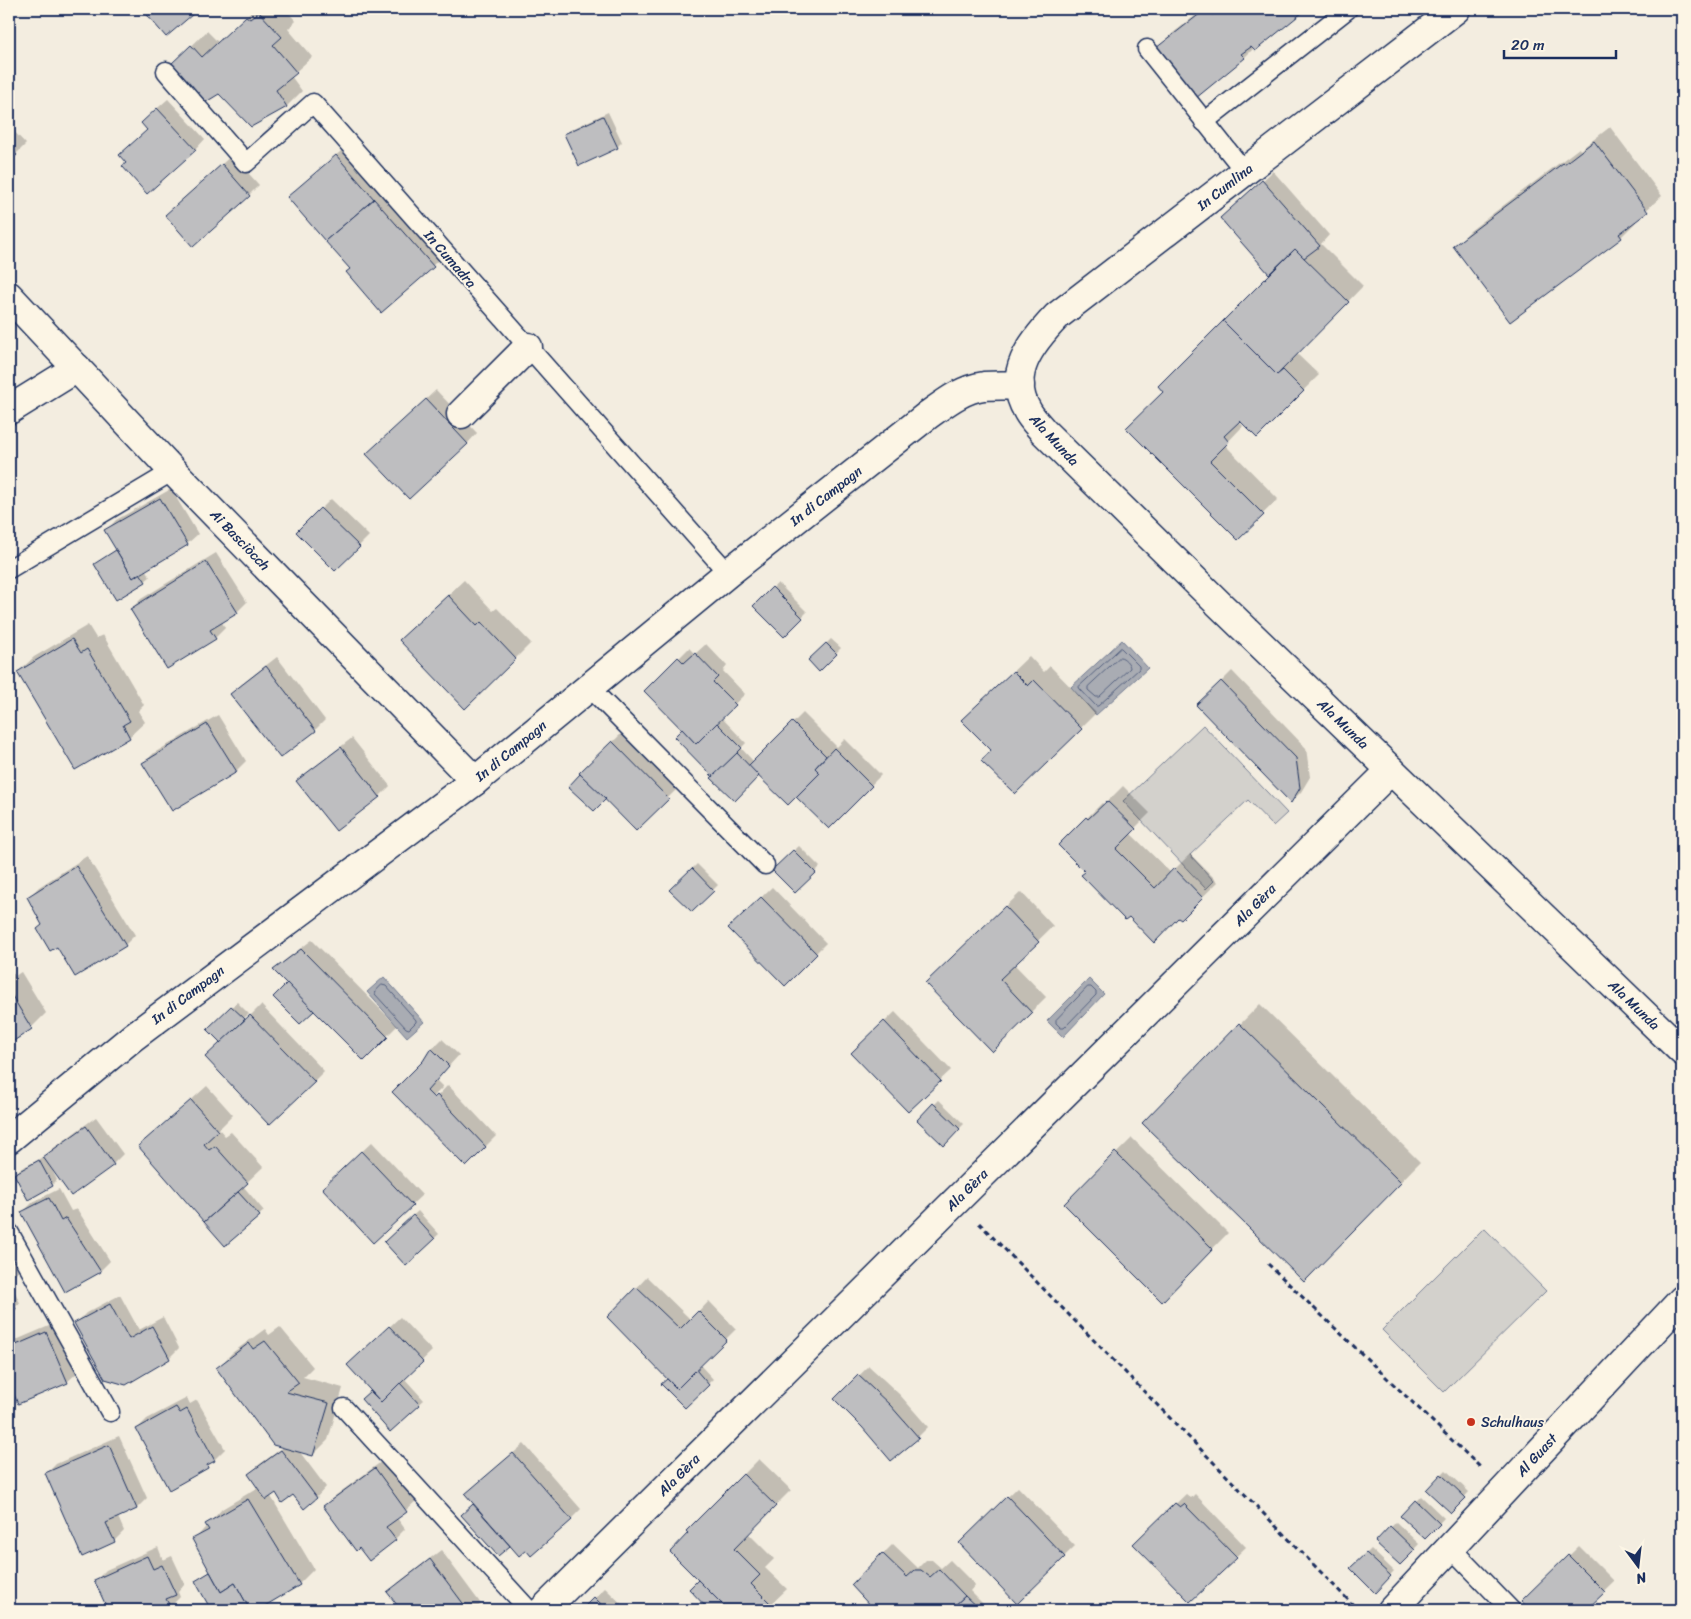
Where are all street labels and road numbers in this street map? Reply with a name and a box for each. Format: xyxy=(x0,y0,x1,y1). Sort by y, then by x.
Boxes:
street label: In Cumlina xyxy=(1190,157,1259,218)
street label: In Cumadra xyxy=(417,223,483,294)
street label: Ala Munda xyxy=(1022,407,1085,472)
street label: In di Campagn xyxy=(783,459,868,533)
street label: Ai Basciòcch xyxy=(203,502,276,577)
street label: Ala Munda xyxy=(1310,692,1375,755)
street label: In di Campagn xyxy=(468,714,553,789)
street label: Ala Gèra xyxy=(1227,877,1283,933)
street label: In di Campagn xyxy=(145,959,231,1032)
street label: Ala Munda xyxy=(1601,973,1666,1036)
street label: Ala Gèra xyxy=(939,1162,995,1218)
street label: Al Guast xyxy=(1509,1426,1565,1483)
street label: Ala Gèra xyxy=(651,1447,707,1503)

